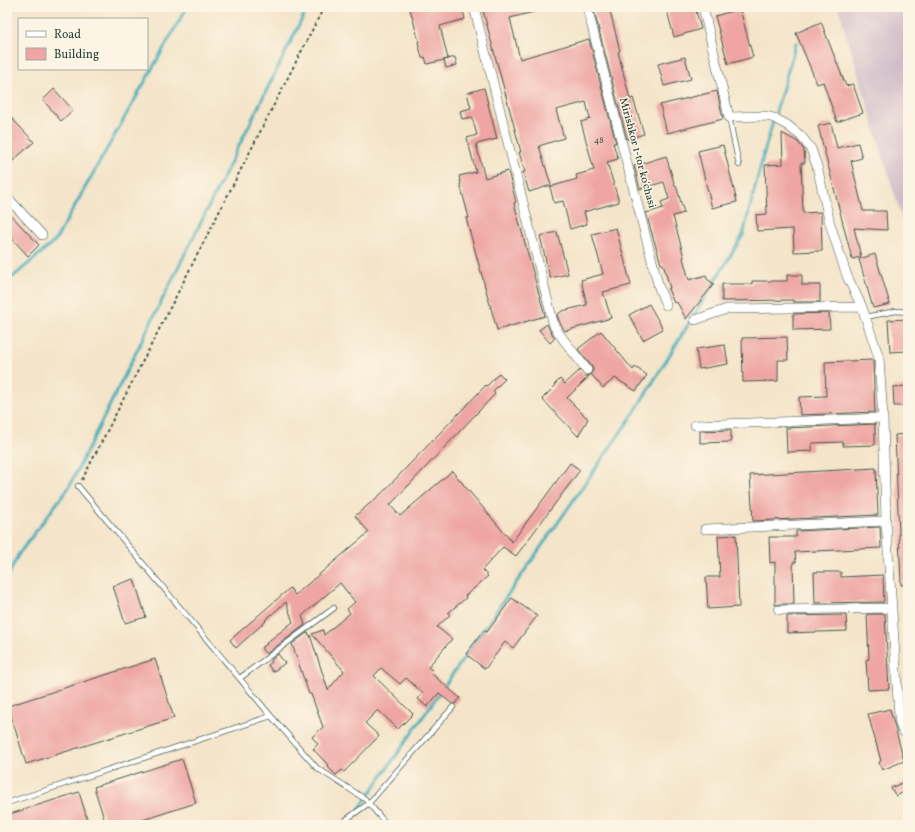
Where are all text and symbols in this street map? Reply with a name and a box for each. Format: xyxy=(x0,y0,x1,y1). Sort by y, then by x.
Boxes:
legend xyxy=(18,18,148,70)
text: Road xyxy=(54,27,81,43)
text: Building xyxy=(54,47,99,63)
street label: Mirishkor 1-tor ko'chasi xyxy=(615,96,659,210)
house number: 48 xyxy=(594,134,604,147)

